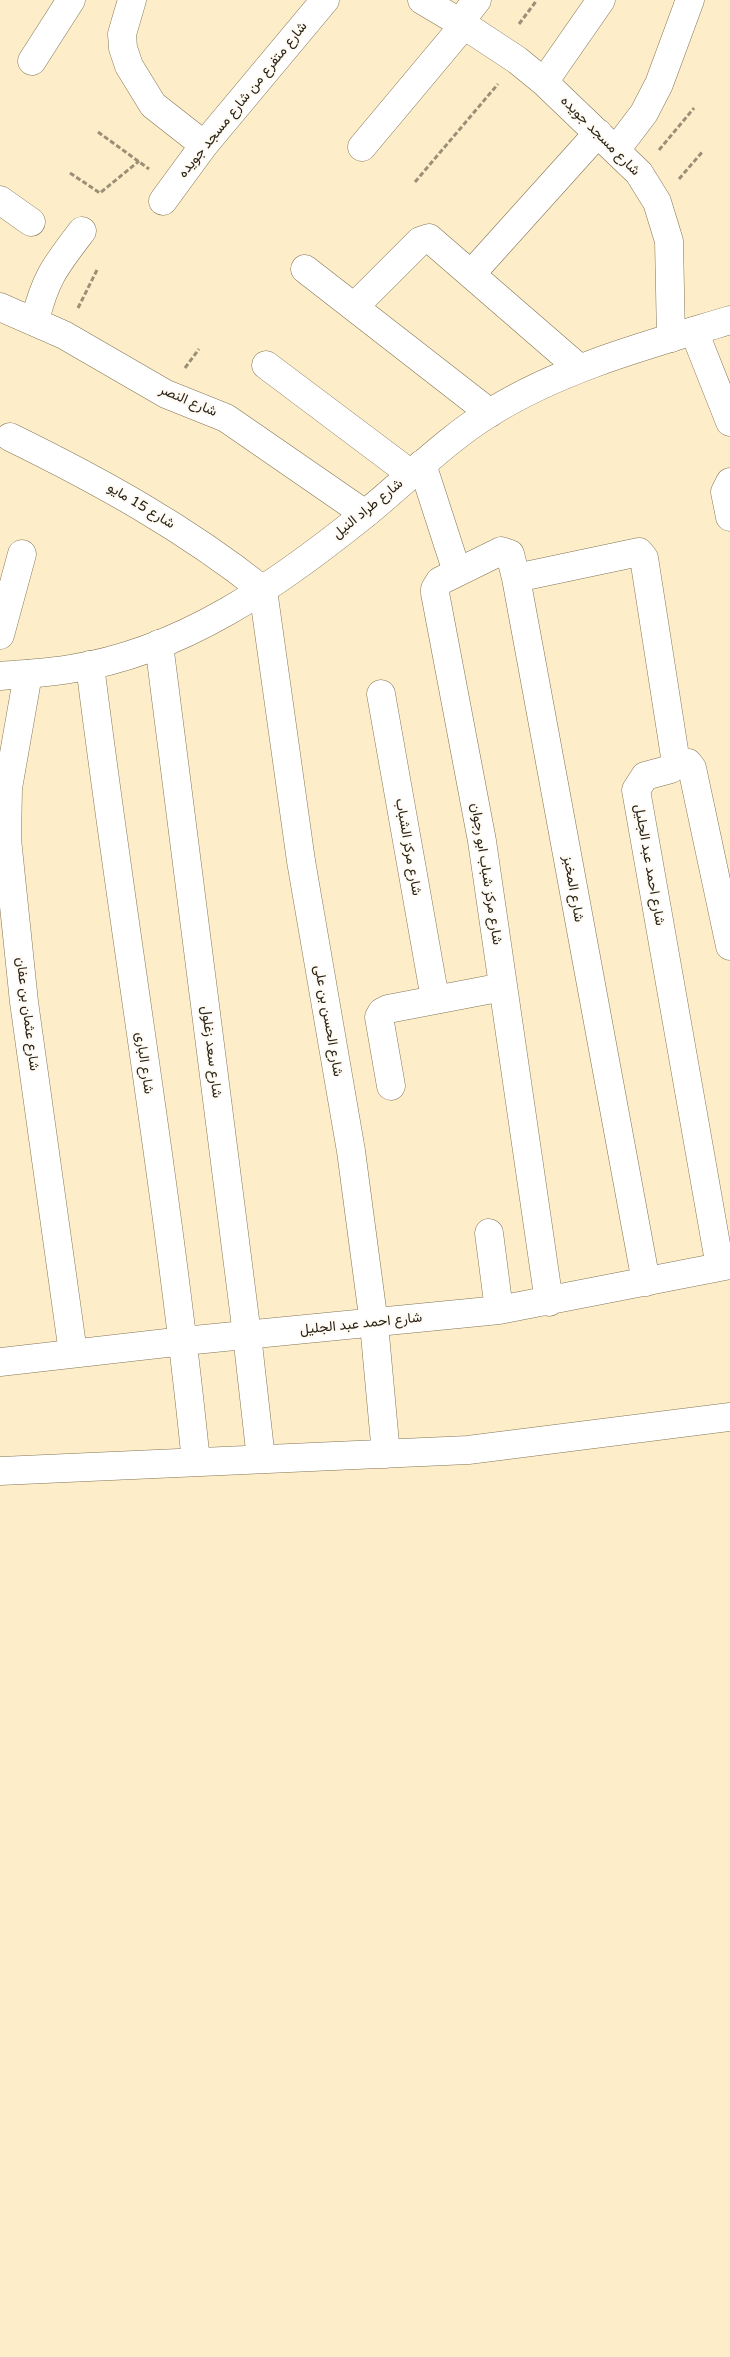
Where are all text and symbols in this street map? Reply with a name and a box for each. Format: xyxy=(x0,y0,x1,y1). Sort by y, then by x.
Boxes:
street label: شارع متفرع من شارع مسجد جويده xyxy=(175,19,311,181)
street label: شارع مسجد جويده xyxy=(557,93,643,179)
street label: شارع النصر xyxy=(157,381,219,421)
street label: شارع طراد النيل xyxy=(329,475,407,543)
street label: شارع 15 مايو xyxy=(104,479,178,533)
street label: شارع مركز الشباب xyxy=(391,797,425,897)
street label: شارع مركز شباب ابو رجوان xyxy=(466,802,506,946)
street label: شارع احمد عبد الجليل xyxy=(630,803,668,927)
street label: شارع المخبز xyxy=(559,855,587,923)
street label: شارع عثمان بن عفان xyxy=(12,956,42,1072)
street label: شارع الحسن بن على xyxy=(310,964,346,1078)
street label: شارع سعد زغلول xyxy=(197,1005,225,1099)
street label: شارع البارى xyxy=(131,1031,157,1095)
street label: شارع احمد عبد الجليل xyxy=(299,1309,423,1339)

